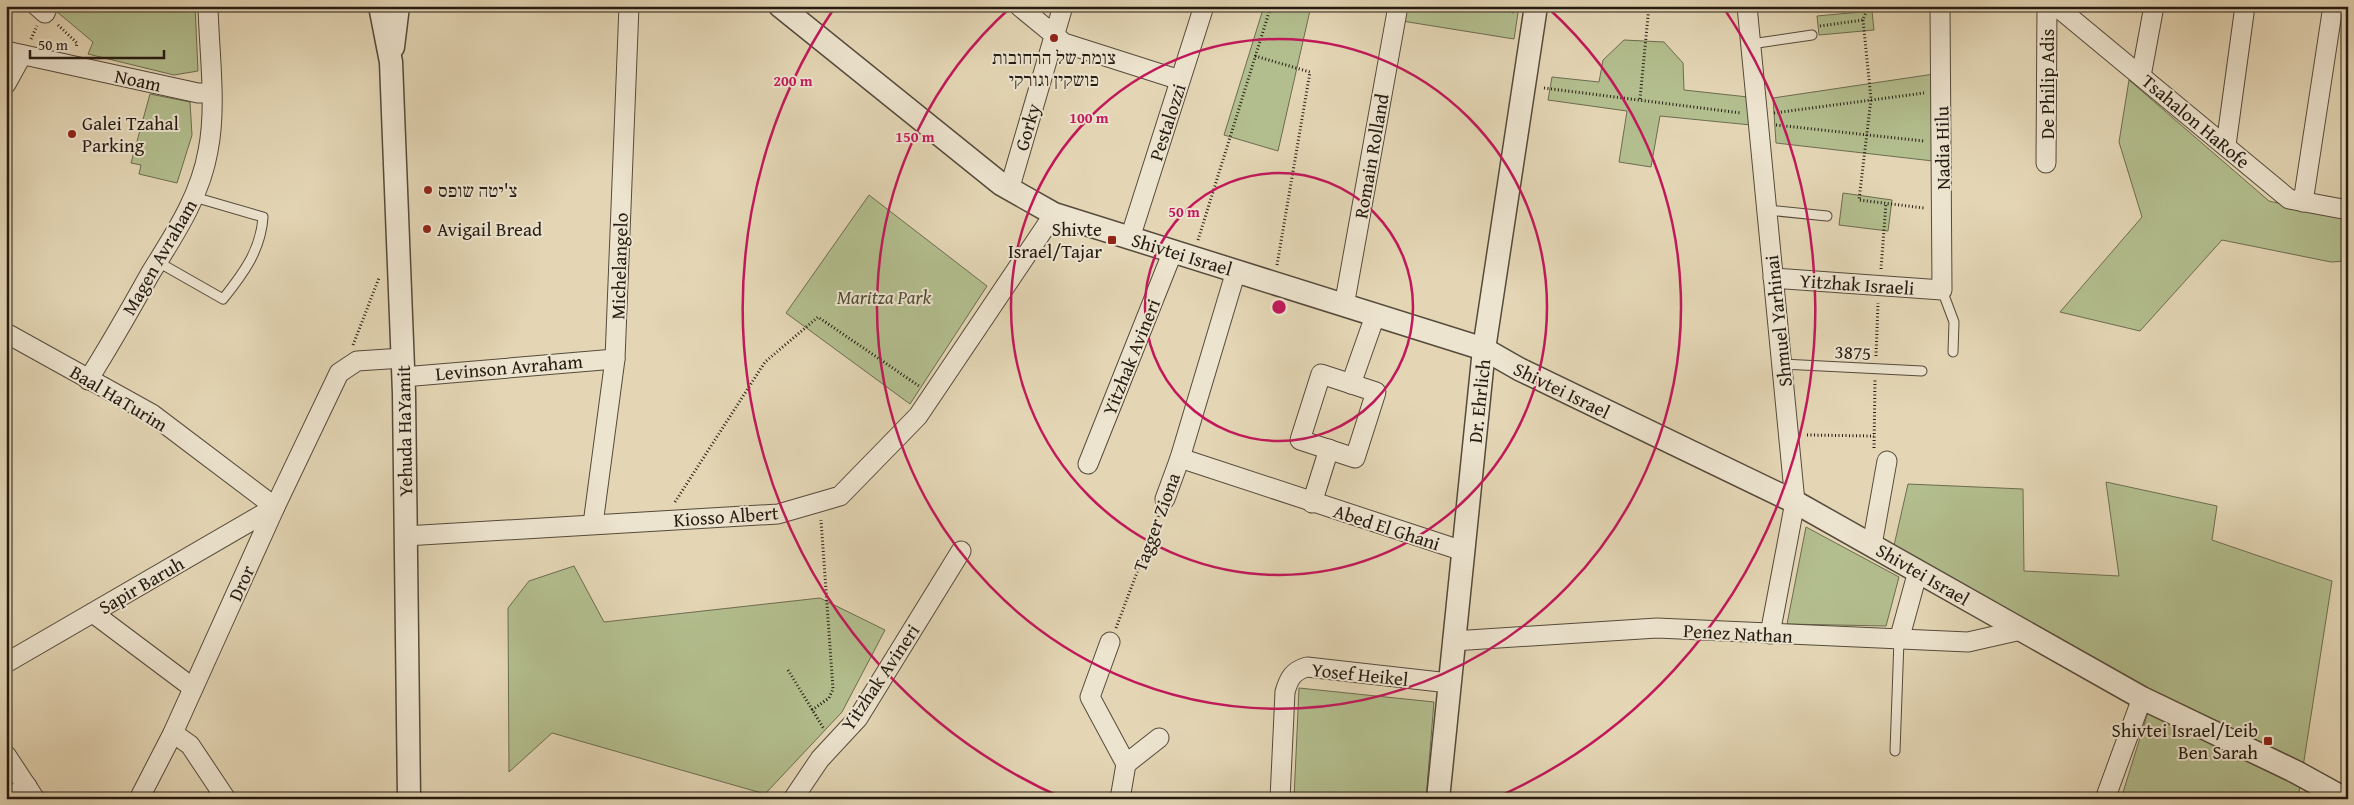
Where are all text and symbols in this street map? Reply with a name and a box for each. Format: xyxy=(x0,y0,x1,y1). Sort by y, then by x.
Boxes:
scale bar xyxy=(30,28,164,60)
street label: De Philip Adis xyxy=(2033,29,2061,139)
marker: צומת של הרחובות פושקין וגורקי xyxy=(1048,32,1060,44)
text: 50 m xyxy=(38,34,69,55)
place label: צומת של הרחובות פושקין וגורקי xyxy=(992,43,1116,93)
street label: Noam xyxy=(112,61,164,99)
street label: Tsahalon HaRofe xyxy=(2136,67,2256,175)
text: 200 m xyxy=(773,70,813,91)
street label: Pestalozzi xyxy=(1141,80,1193,164)
street label: Romain Rolland xyxy=(1346,90,1396,221)
street label: Gorky xyxy=(1007,100,1047,154)
street label: Nadia Hilu xyxy=(1927,105,1957,190)
text: 100 m xyxy=(1069,107,1109,128)
place label: Galei Tzahal Parking xyxy=(82,109,179,159)
text: 150 m xyxy=(895,126,935,147)
marker: Galei Tzahal Parking xyxy=(66,128,78,140)
place label: צ'יטה שופס xyxy=(438,176,518,204)
marker: צ'יטה שופס xyxy=(422,184,434,196)
street label: Magen Avraham xyxy=(114,193,204,320)
text: 50 m xyxy=(1168,201,1200,222)
street label: Michelangelo xyxy=(603,212,635,320)
place label: Avigail Bread xyxy=(437,215,543,243)
place label: Shivte Israel/Tajar xyxy=(1008,215,1102,265)
marker: Avigail Bread xyxy=(421,223,433,235)
street label: Shivtei Israel xyxy=(1128,225,1236,283)
marker: Shivte Israel/Tajar xyxy=(1106,234,1118,246)
street label: Shmuel Yarhinai xyxy=(1757,254,1799,388)
street label: Yitzhak Israeli xyxy=(1799,266,1915,302)
park label: Maritza Park xyxy=(837,283,932,311)
street label: Yitzhak Avineri xyxy=(1095,295,1167,419)
centre of rings xyxy=(1270,298,1288,316)
street label: 3875 xyxy=(1834,337,1872,367)
street label: Levinson Avraham xyxy=(434,347,584,387)
street label: Shivtei Israel xyxy=(1509,355,1615,425)
street label: Dr. Ehrlich xyxy=(1461,357,1497,444)
street label: Baal HaTurim xyxy=(65,358,174,438)
street label: Yehuda HaYamit xyxy=(389,365,419,497)
street label: Tagger Ziona xyxy=(1125,469,1187,575)
street label: Abed El Ghani xyxy=(1330,497,1444,557)
street label: Kiosso Albert xyxy=(672,498,780,534)
street label: Shivtei Israel xyxy=(1871,536,1975,612)
street label: Sapir Baruh xyxy=(93,549,189,621)
street label: Dror xyxy=(221,560,261,605)
street label: Penez Nathan xyxy=(1683,616,1794,650)
street label: Yitzhak Avineri xyxy=(834,618,926,736)
street label: Yosef Heikel xyxy=(1310,655,1410,693)
place label: Shivtei Israel/Leib Ben Sarah xyxy=(2112,716,2258,766)
marker: Shivtei Israel/Leib Ben Sarah xyxy=(2262,735,2274,747)

